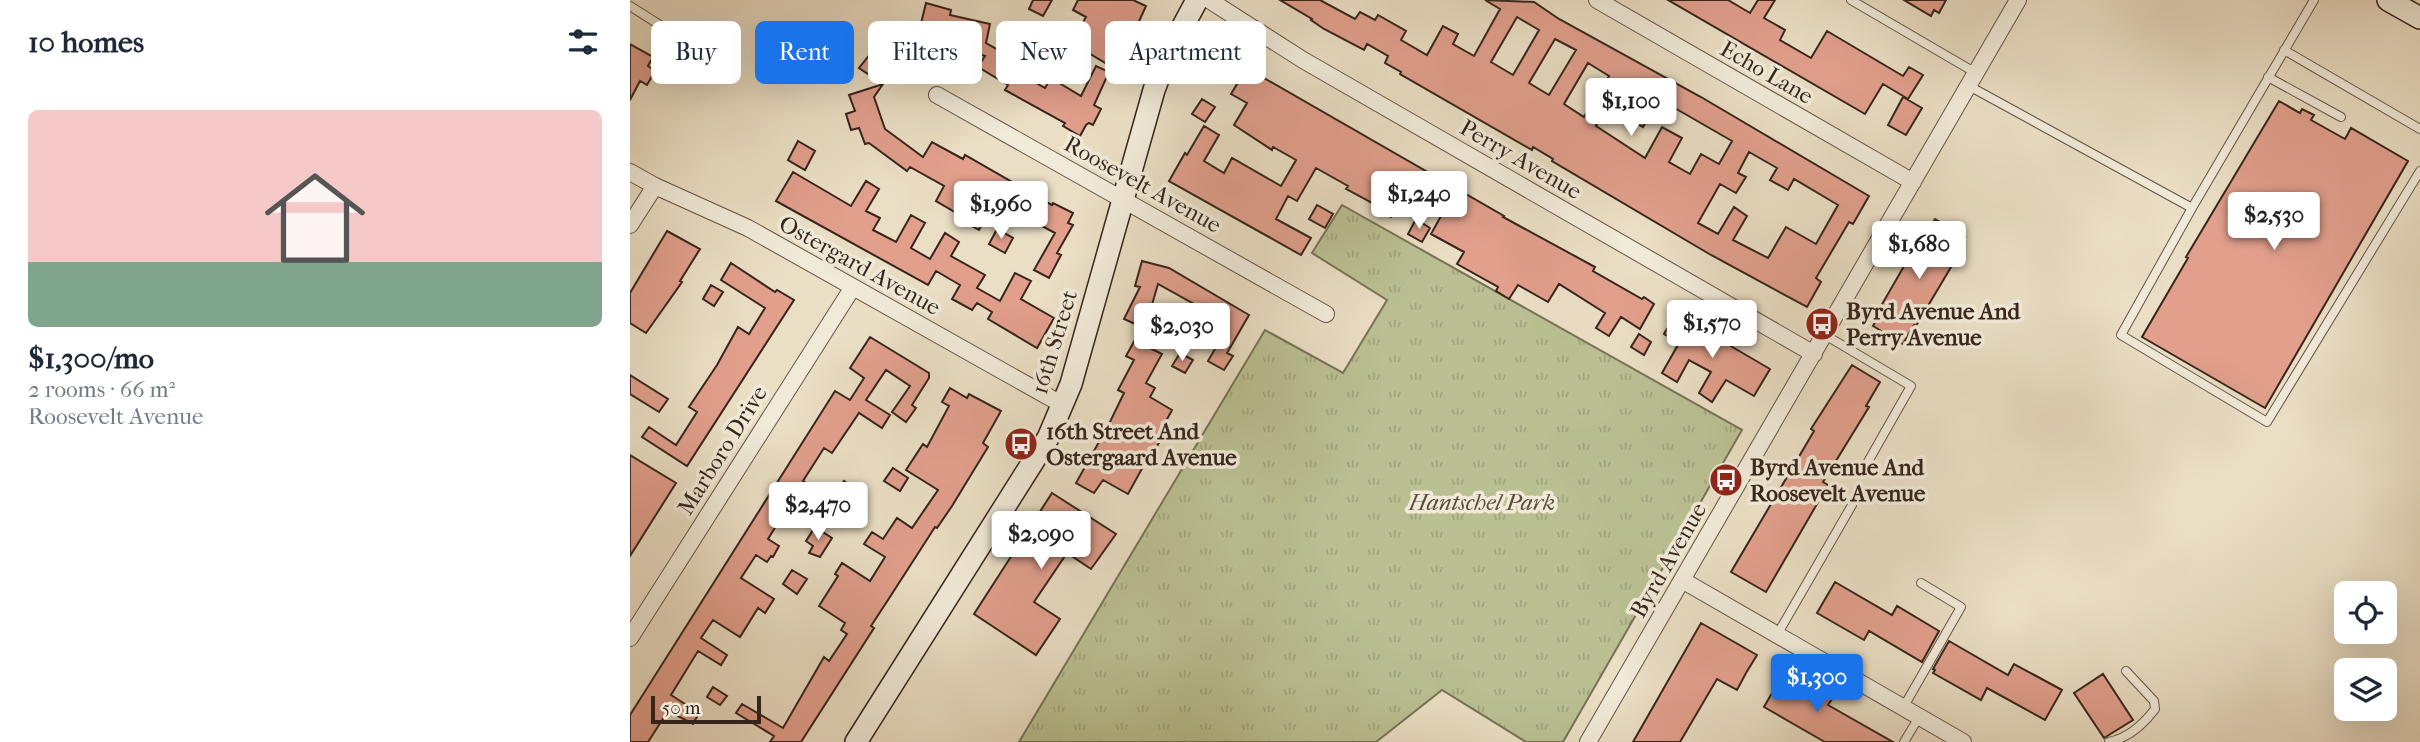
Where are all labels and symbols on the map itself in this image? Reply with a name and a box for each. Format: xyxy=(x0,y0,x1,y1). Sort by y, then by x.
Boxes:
street label: Echo Lane xyxy=(1716,35,1818,110)
pin: $1,100 xyxy=(1574,78,1688,138)
street label: Perry Avenue xyxy=(1455,114,1586,205)
street label: Roosevelt Avenue xyxy=(1060,130,1226,239)
pin: $1,240 xyxy=(1362,172,1476,231)
pin: $1,960 xyxy=(944,182,1058,241)
pin: $2,530 xyxy=(2217,192,2331,252)
street label: Ostergard Avenue xyxy=(774,210,945,321)
pin: $1,680 xyxy=(1862,222,1976,281)
street label: 16th Street xyxy=(1026,287,1083,397)
place label: Byrd Avenue And Perry Avenue xyxy=(1846,298,2021,351)
pin: $1,570 xyxy=(1655,300,1769,360)
pin: $2,030 xyxy=(1125,304,1239,363)
bus stop icon: Byrd Avenue And Perry Avenue xyxy=(1803,305,1841,343)
street label: Marboro Drive xyxy=(672,381,773,520)
place label: 16th Street And Ostergaard Avenue xyxy=(1046,418,1237,471)
bus stop icon: 16th Street And Ostergaard Avenue xyxy=(1002,425,1040,463)
place label: Byrd Avenue And Roosevelt Avenue xyxy=(1750,454,1926,507)
bus stop icon: Byrd Avenue And Roosevelt Avenue xyxy=(1707,461,1745,499)
pin: $2,470 xyxy=(761,482,875,542)
park label: Hantschel Park xyxy=(1408,489,1555,516)
street label: Byrd Avenue xyxy=(1625,498,1712,623)
pin: $2,090 xyxy=(984,512,1098,571)
pin: $1,300 xyxy=(1760,654,1874,714)
scale bar xyxy=(651,693,761,725)

